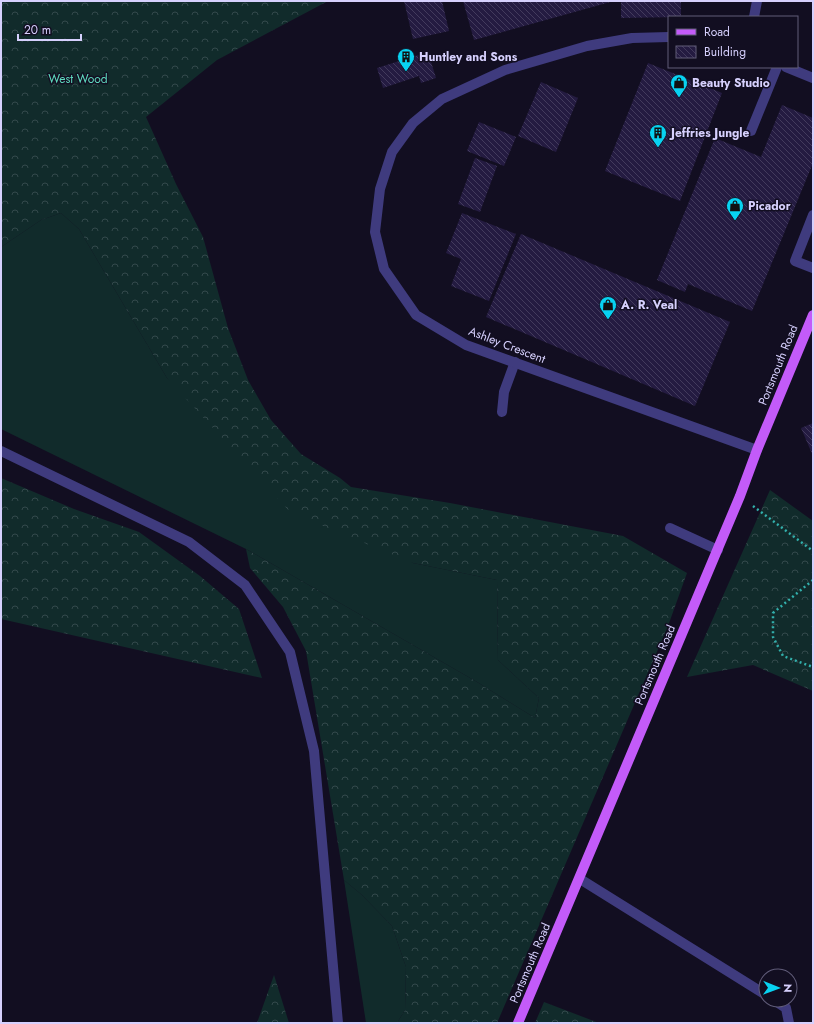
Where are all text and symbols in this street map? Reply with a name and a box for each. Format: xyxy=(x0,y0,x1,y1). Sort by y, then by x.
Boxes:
scale bar xyxy=(18,16,81,42)
legend xyxy=(668,16,798,68)
text: 20 m xyxy=(24,21,51,39)
text: Road xyxy=(704,23,730,41)
text: Building xyxy=(704,43,746,61)
building icon: Huntley and Sons xyxy=(396,47,416,72)
place label: Huntley and Sons xyxy=(419,48,518,66)
park label: West Wood xyxy=(48,70,108,88)
shop icon: Beauty Studio xyxy=(669,73,689,98)
place label: Beauty Studio xyxy=(692,74,770,92)
building icon: Jeffries Jungle xyxy=(648,123,668,148)
place label: Jeffries Jungle xyxy=(669,124,750,142)
shop icon: Picador xyxy=(725,196,745,221)
place label: Picador xyxy=(748,197,791,215)
shop icon: A. R. Veal xyxy=(598,295,618,320)
place label: A. R. Veal xyxy=(620,296,677,314)
street label: Ashley Crescent xyxy=(466,322,548,368)
street label: Portsmouth Road xyxy=(754,322,802,408)
street label: Portsmouth Road xyxy=(630,622,680,708)
street label: Portsmouth Road xyxy=(505,920,555,1006)
north arrow xyxy=(758,968,798,1008)
text: N xyxy=(780,984,796,993)

